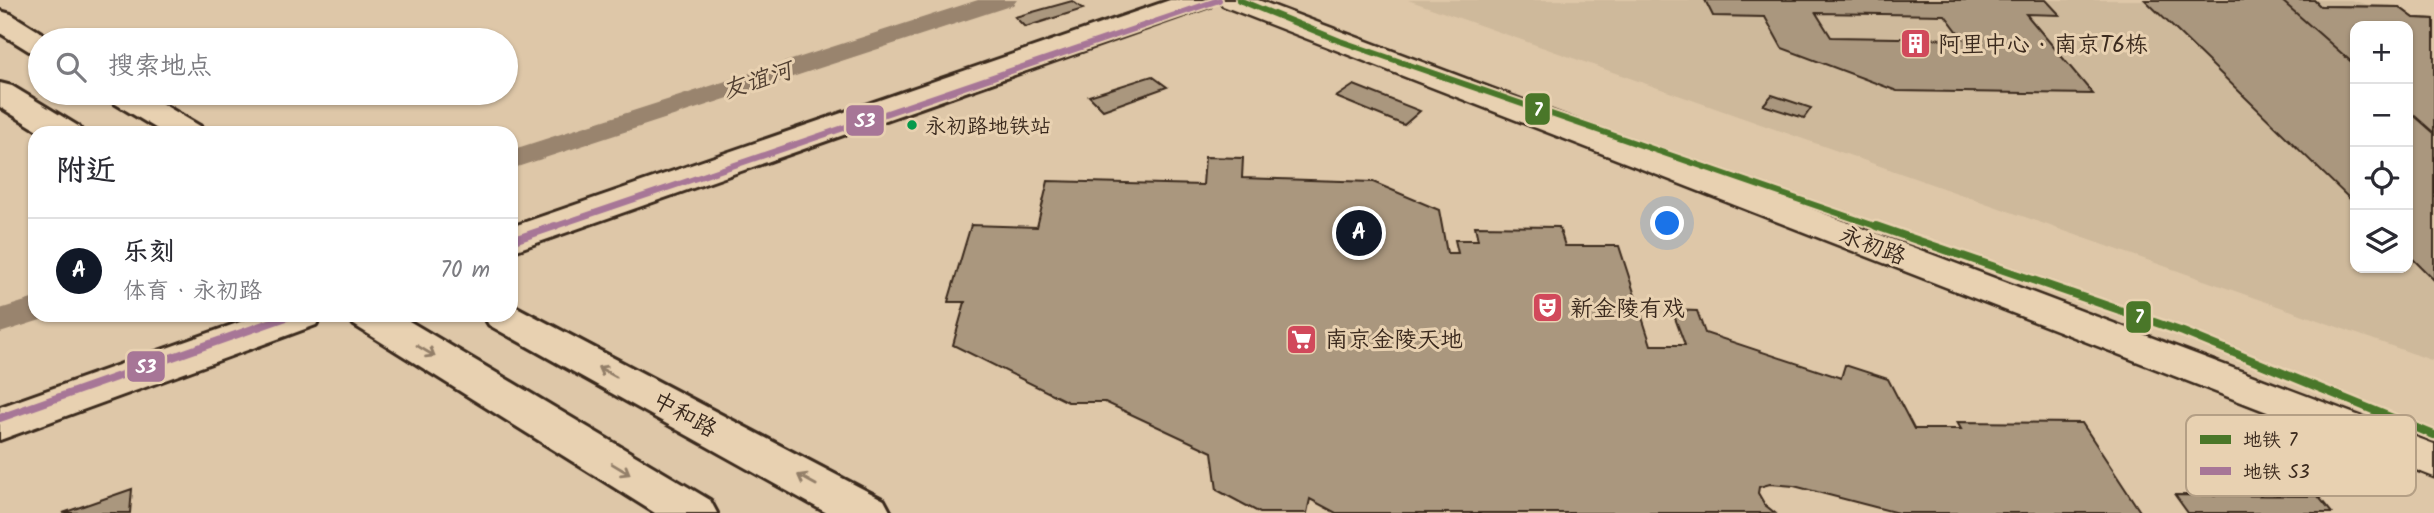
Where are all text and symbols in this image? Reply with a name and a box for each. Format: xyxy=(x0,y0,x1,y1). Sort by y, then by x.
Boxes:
map controls xyxy=(2350,21,2413,273)
button: + xyxy=(2350,21,2413,84)
building icon: 阿里中心 · 南京T6栋 xyxy=(1898,27,1932,61)
search box xyxy=(28,28,518,105)
place label: 阿里中心 · 南京T6栋 xyxy=(1938,28,2148,64)
text: 搜索地点 xyxy=(108,46,212,88)
icon: search xyxy=(52,48,90,86)
water label: 友谊河 xyxy=(717,51,802,111)
button: − xyxy=(2350,84,2413,147)
line badge: 7 xyxy=(1524,92,1551,126)
text: 7 xyxy=(1534,96,1544,126)
line badge: S3 xyxy=(845,104,885,137)
text: S3 xyxy=(855,107,875,137)
place label: 永初路地铁站 xyxy=(925,111,1051,144)
marker: 永初路地铁站 xyxy=(905,118,919,132)
button: locate xyxy=(2350,147,2413,210)
text: 附近 xyxy=(56,148,116,196)
your location xyxy=(1650,206,1684,240)
pin: A xyxy=(1336,207,1382,259)
button: layers xyxy=(2350,210,2413,273)
street label: 永初路 xyxy=(1834,218,1911,276)
text: 乐刻 xyxy=(123,232,175,274)
text: A xyxy=(72,253,86,289)
text: 70 m xyxy=(440,253,490,289)
text: 体育 · 永初路 xyxy=(123,274,262,310)
theatre icon: 新金陵有戏 xyxy=(1530,291,1564,325)
place label: 新金陵有戏 xyxy=(1570,292,1685,328)
line badge: 7 xyxy=(2125,300,2152,334)
text: 7 xyxy=(2135,303,2145,333)
supermarket icon: 南京金陵天地 xyxy=(1285,322,1319,356)
place label: 南京金陵天地 xyxy=(1325,323,1463,359)
one-way arrow xyxy=(416,344,436,358)
line badge: S3 xyxy=(126,350,166,383)
text: S3 xyxy=(136,353,156,383)
one-way arrow xyxy=(598,364,618,378)
street label: 中和路 xyxy=(645,383,723,448)
legend xyxy=(2186,415,2416,496)
text: 地铁 7 xyxy=(2243,426,2299,456)
text: 地铁 S3 xyxy=(2243,458,2310,488)
one-way arrow xyxy=(610,462,630,476)
one-way arrow xyxy=(797,473,818,486)

